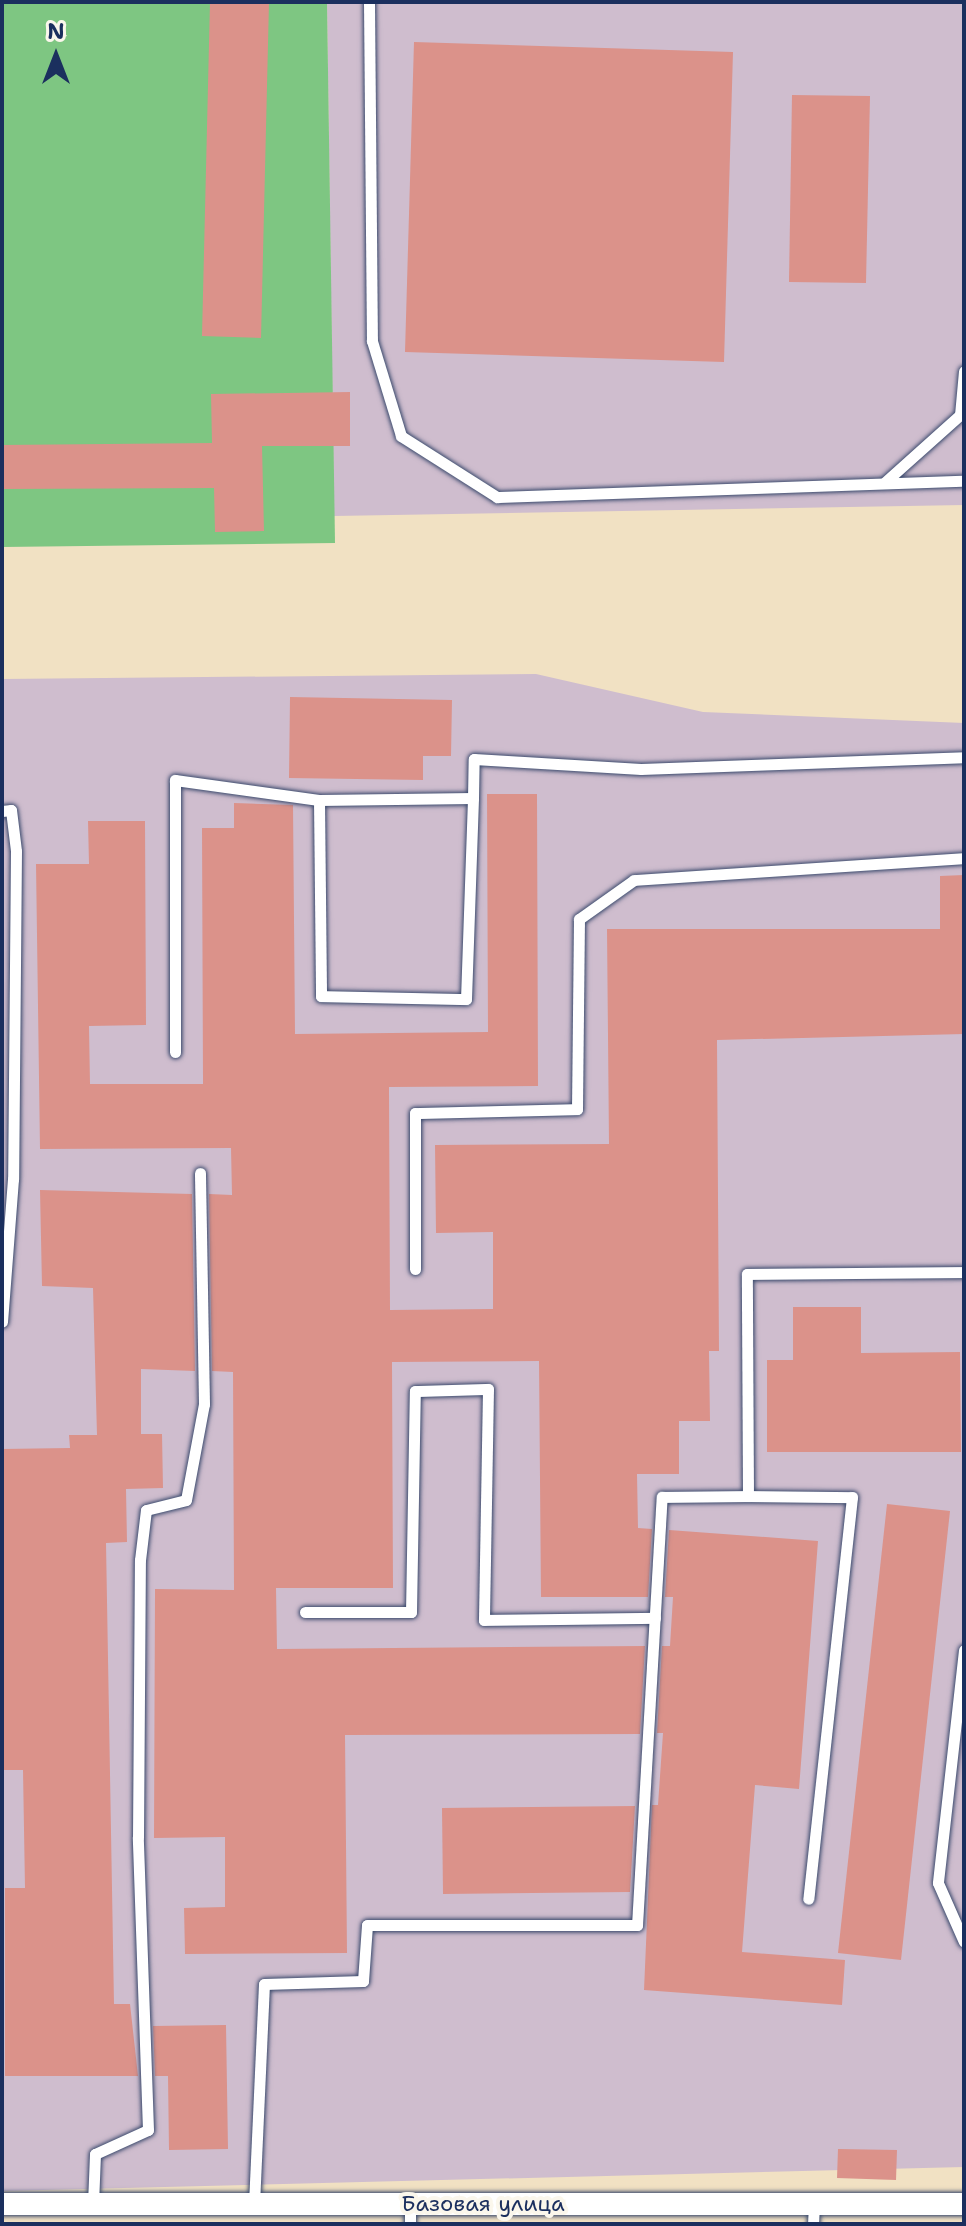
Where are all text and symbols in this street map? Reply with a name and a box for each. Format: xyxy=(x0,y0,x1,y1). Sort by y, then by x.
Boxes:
north arrow xyxy=(16,16,96,96)
text: N xyxy=(47,17,65,46)
street label: Базовая улица xyxy=(401,2191,565,2217)

